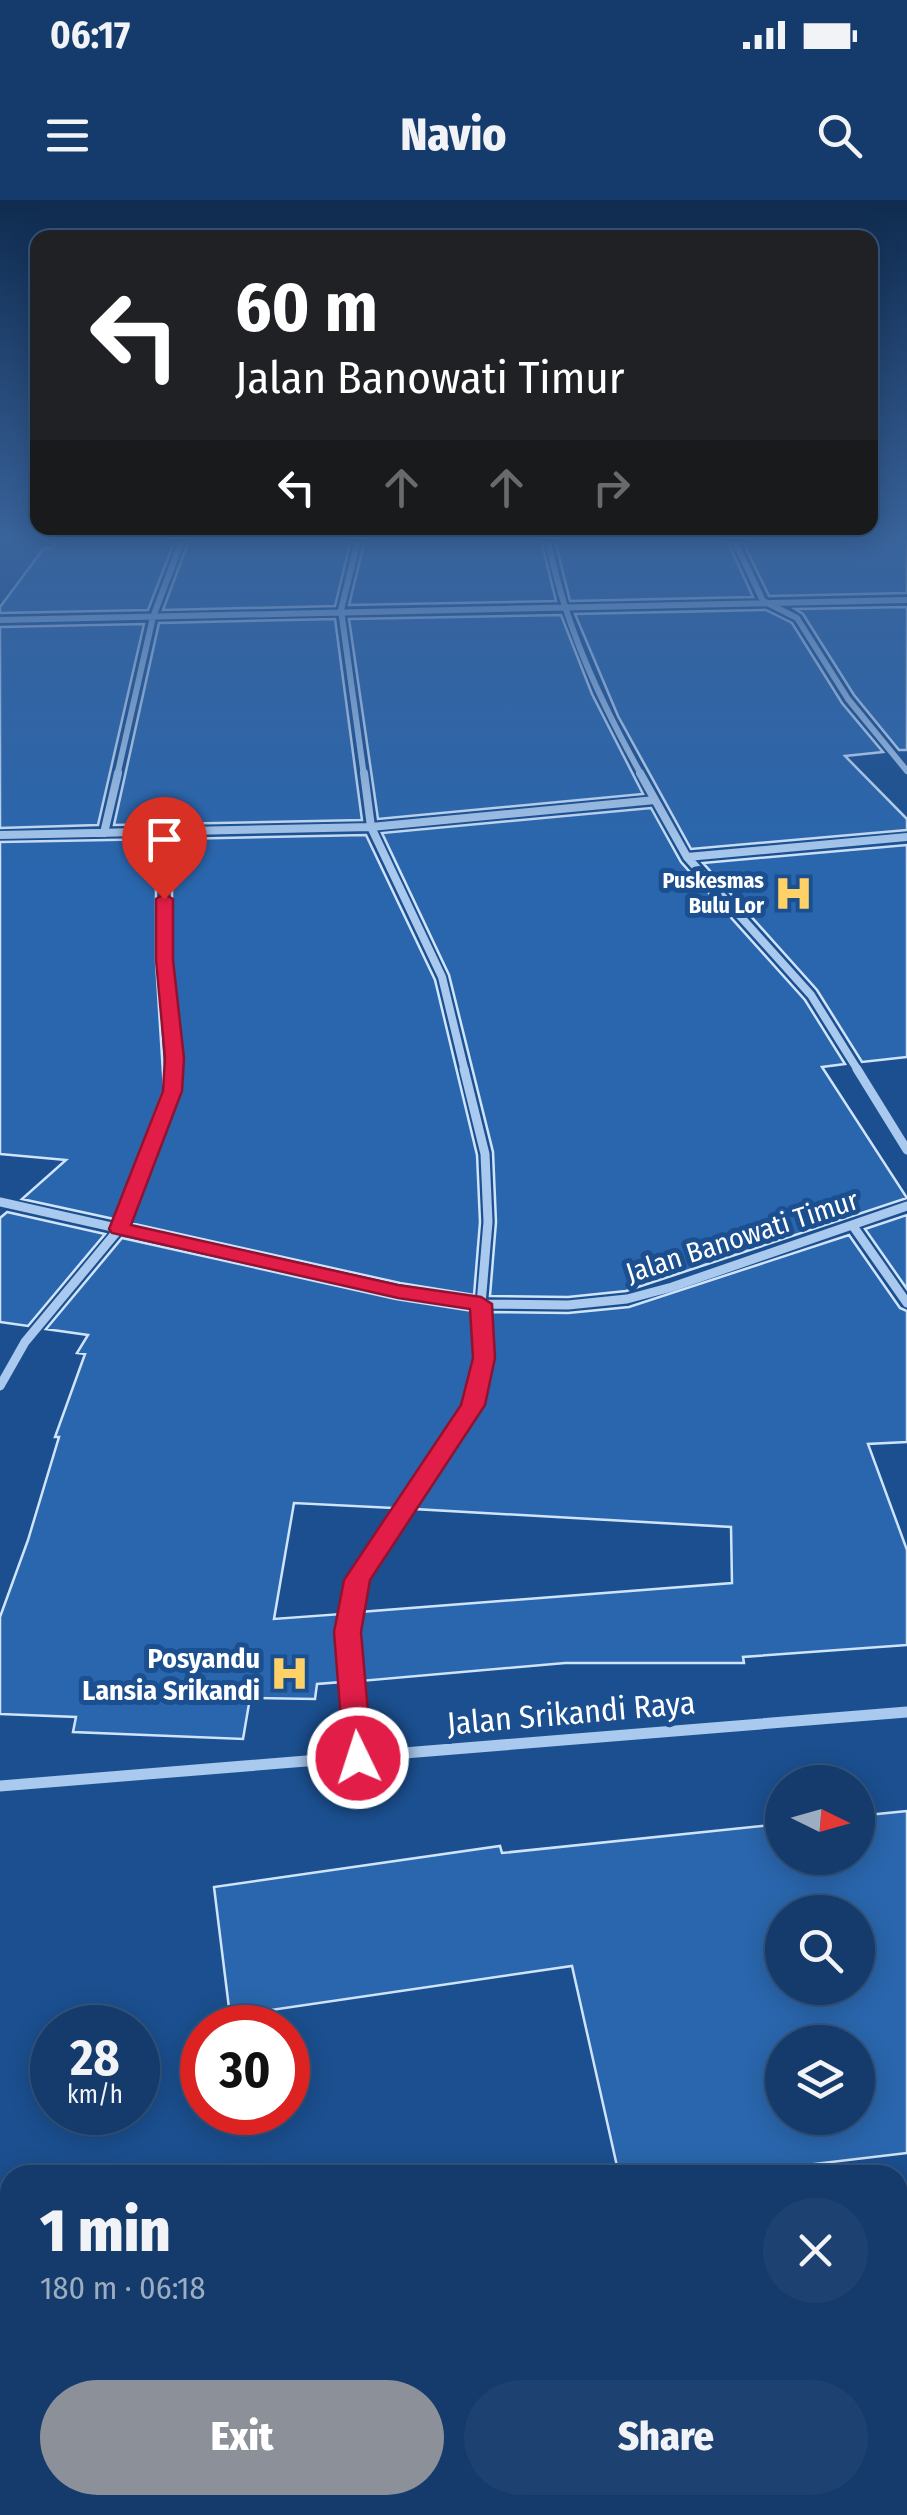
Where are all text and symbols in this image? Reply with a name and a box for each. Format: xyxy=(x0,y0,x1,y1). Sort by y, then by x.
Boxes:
text: 06:17 xyxy=(50,12,130,58)
icon: menu xyxy=(40,108,95,163)
text: Navio xyxy=(401,108,506,162)
icon: search xyxy=(812,108,867,163)
text: 60 m xyxy=(235,266,378,350)
icon: left xyxy=(70,270,200,400)
text: Jalan Banowati Timur xyxy=(235,351,625,405)
icon: left xyxy=(269,460,324,515)
icon: ahead xyxy=(374,460,429,515)
icon: ahead xyxy=(479,460,534,515)
icon: right xyxy=(584,460,639,515)
pin xyxy=(122,797,207,900)
icon: arrive xyxy=(137,812,192,867)
place label: Puskesmas Bulu Lor xyxy=(662,867,765,919)
hospital icon: Puskesmas Bulu Lor xyxy=(773,872,815,914)
street label: Jalan Banowati Timur xyxy=(622,1183,863,1290)
place label: Posyandu Lansia Srikandi xyxy=(82,1642,260,1707)
hospital icon: Posyandu Lansia Srikandi xyxy=(269,1653,311,1695)
street label: Jalan Srikandi Raya xyxy=(445,1683,697,1743)
position arrow xyxy=(306,1706,410,1810)
north arrow xyxy=(765,1765,875,1875)
map controls xyxy=(765,1765,875,2135)
button: search xyxy=(765,1895,875,2005)
speed limit sign: 30 xyxy=(180,2005,310,2135)
button: layers xyxy=(765,2025,875,2135)
text: 28 xyxy=(70,2028,120,2088)
text: km/h xyxy=(67,2080,123,2110)
text: 1 min xyxy=(40,2195,171,2267)
button: close xyxy=(763,2198,868,2303)
text: 180 m · 06:18 xyxy=(40,2269,206,2307)
button: Exit xyxy=(40,2380,444,2495)
button: Share xyxy=(464,2380,868,2495)

